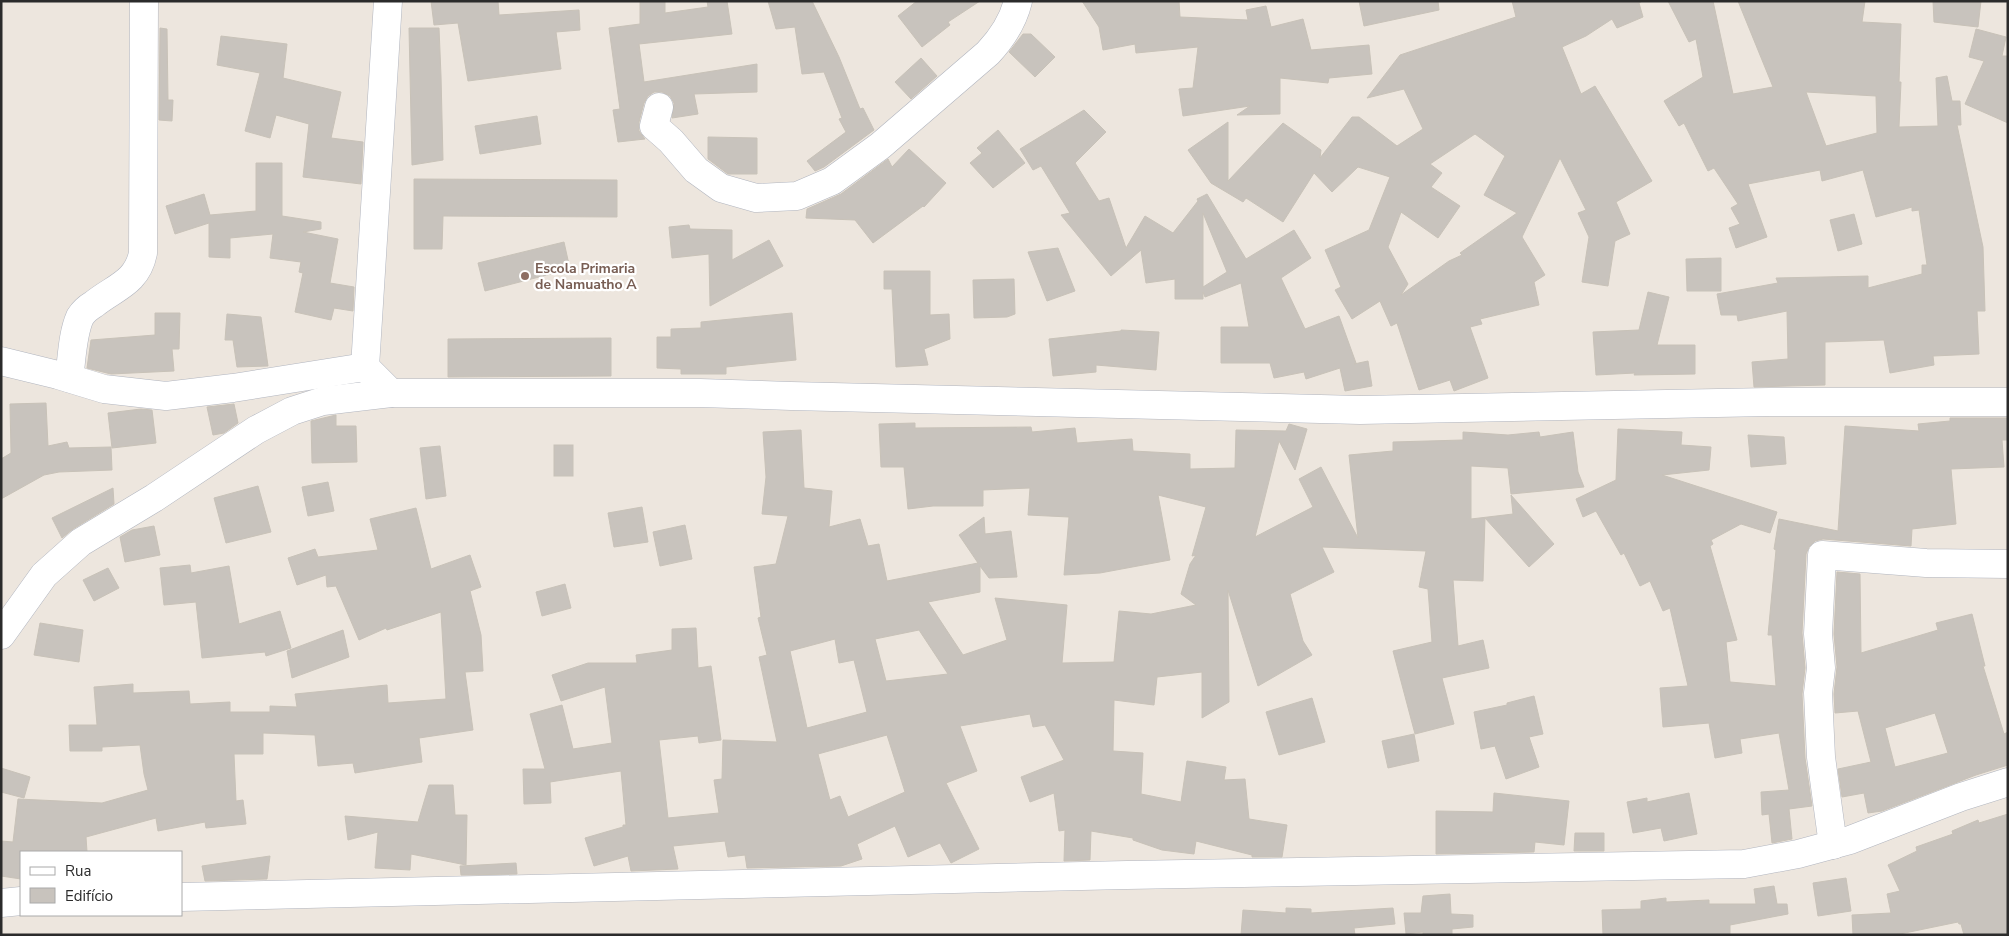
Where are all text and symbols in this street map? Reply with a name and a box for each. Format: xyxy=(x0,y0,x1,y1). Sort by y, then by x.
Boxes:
place label: Escola Primaria de Namuatho A xyxy=(535,259,637,294)
marker: Escola Primaria de Namuatho A xyxy=(519,270,531,282)
legend xyxy=(20,851,182,916)
text: Rua xyxy=(65,861,91,881)
text: Edifício xyxy=(65,886,113,906)

